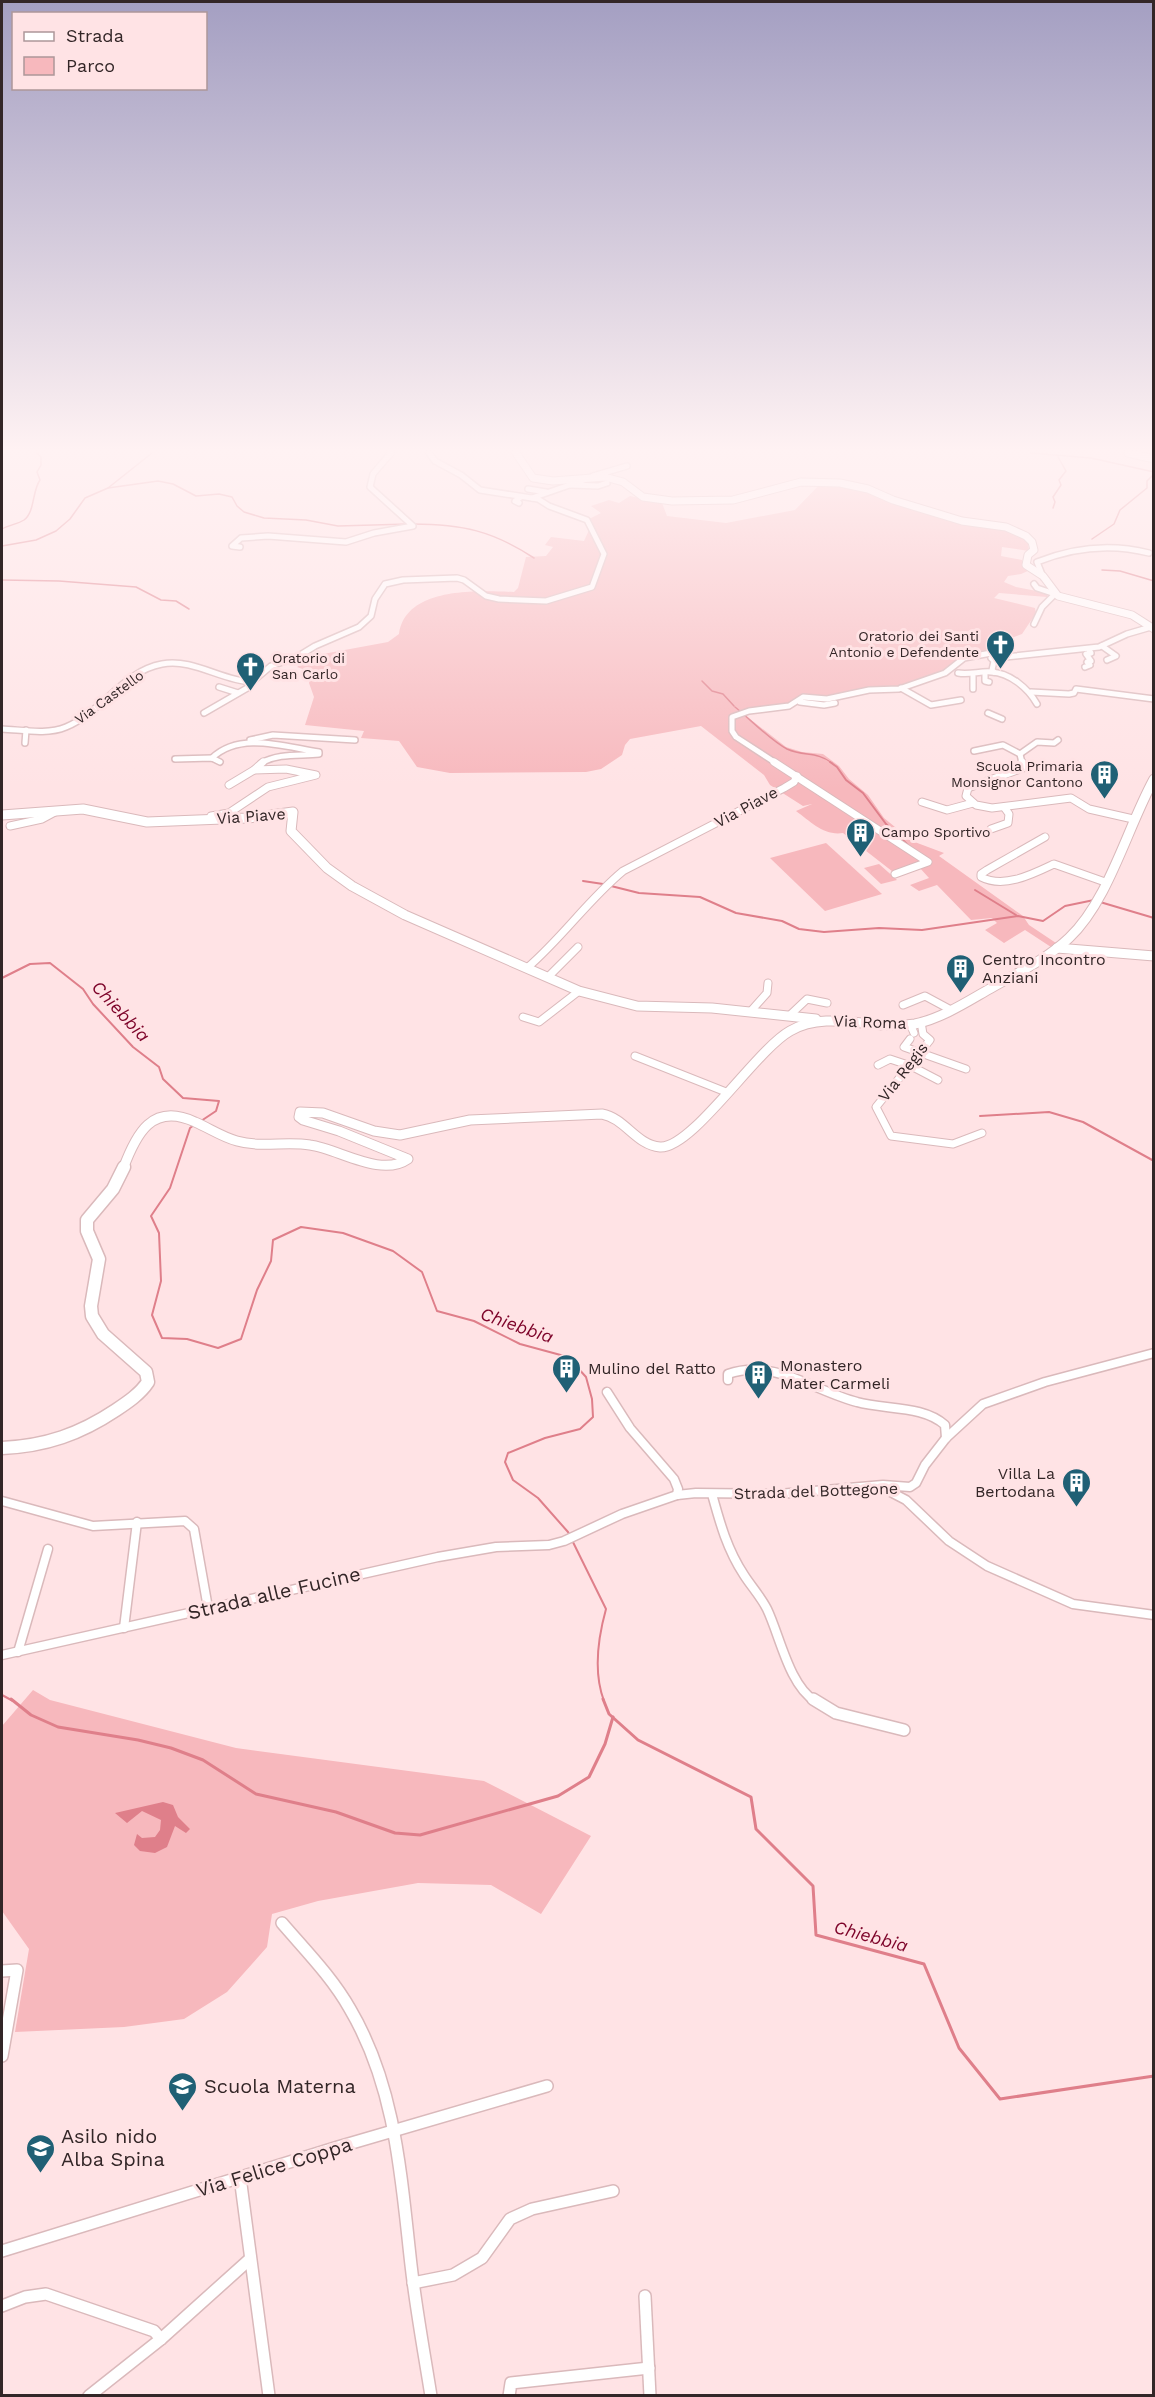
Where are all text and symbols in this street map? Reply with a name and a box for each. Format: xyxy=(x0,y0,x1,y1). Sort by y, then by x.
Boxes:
legend xyxy=(12,12,207,90)
text: Strada xyxy=(66,25,124,46)
text: Parco xyxy=(66,55,115,76)
place label: Oratorio dei Santi Antonio e Defendente xyxy=(829,628,979,660)
church icon: Oratorio dei Santi Antonio e Defendente xyxy=(984,628,1016,670)
church icon: Oratorio di San Carlo xyxy=(235,650,267,692)
place label: Oratorio di San Carlo xyxy=(272,650,345,682)
street label: Via Castello xyxy=(72,667,146,727)
place label: Scuola Primaria Monsignor Cantono xyxy=(951,758,1083,790)
building icon: Scuola Primaria Monsignor Cantono xyxy=(1088,758,1120,800)
street label: Via Piave xyxy=(711,782,781,832)
street label: Via Piave xyxy=(216,804,286,828)
building icon: Campo Sportivo xyxy=(844,816,876,858)
place label: Campo Sportivo xyxy=(881,824,990,840)
place label: Centro Incontro Anziani xyxy=(982,950,1106,987)
building icon: Centro Incontro Anziani xyxy=(945,952,977,994)
water label: Chiebbia xyxy=(87,976,155,1046)
street label: Via Roma xyxy=(833,1011,907,1033)
street label: Via Regis xyxy=(874,1039,932,1105)
water label: Chiebbia xyxy=(478,1303,556,1347)
building icon: Mulino del Ratto xyxy=(551,1352,583,1394)
place label: Monastero Mater Carmeli xyxy=(780,1356,890,1393)
building icon: Monastero Mater Carmeli xyxy=(743,1358,775,1400)
place label: Mulino del Ratto xyxy=(588,1359,716,1378)
place label: Villa La Bertodana xyxy=(975,1464,1055,1501)
building icon: Villa La Bertodana xyxy=(1060,1466,1092,1508)
street label: Strada del Bottegone xyxy=(734,1479,898,1503)
street label: Strada alle Fucine xyxy=(185,1561,363,1625)
water label: Chiebbia xyxy=(832,1916,910,1956)
school or university icon: Scuola Materna xyxy=(167,2070,199,2112)
place label: Scuola Materna xyxy=(204,2074,356,2098)
place label: Asilo nido Alba Spina xyxy=(61,2124,165,2171)
school or university icon: Asilo nido Alba Spina xyxy=(24,2132,56,2174)
street label: Via Felice Coppa xyxy=(193,2132,355,2202)

